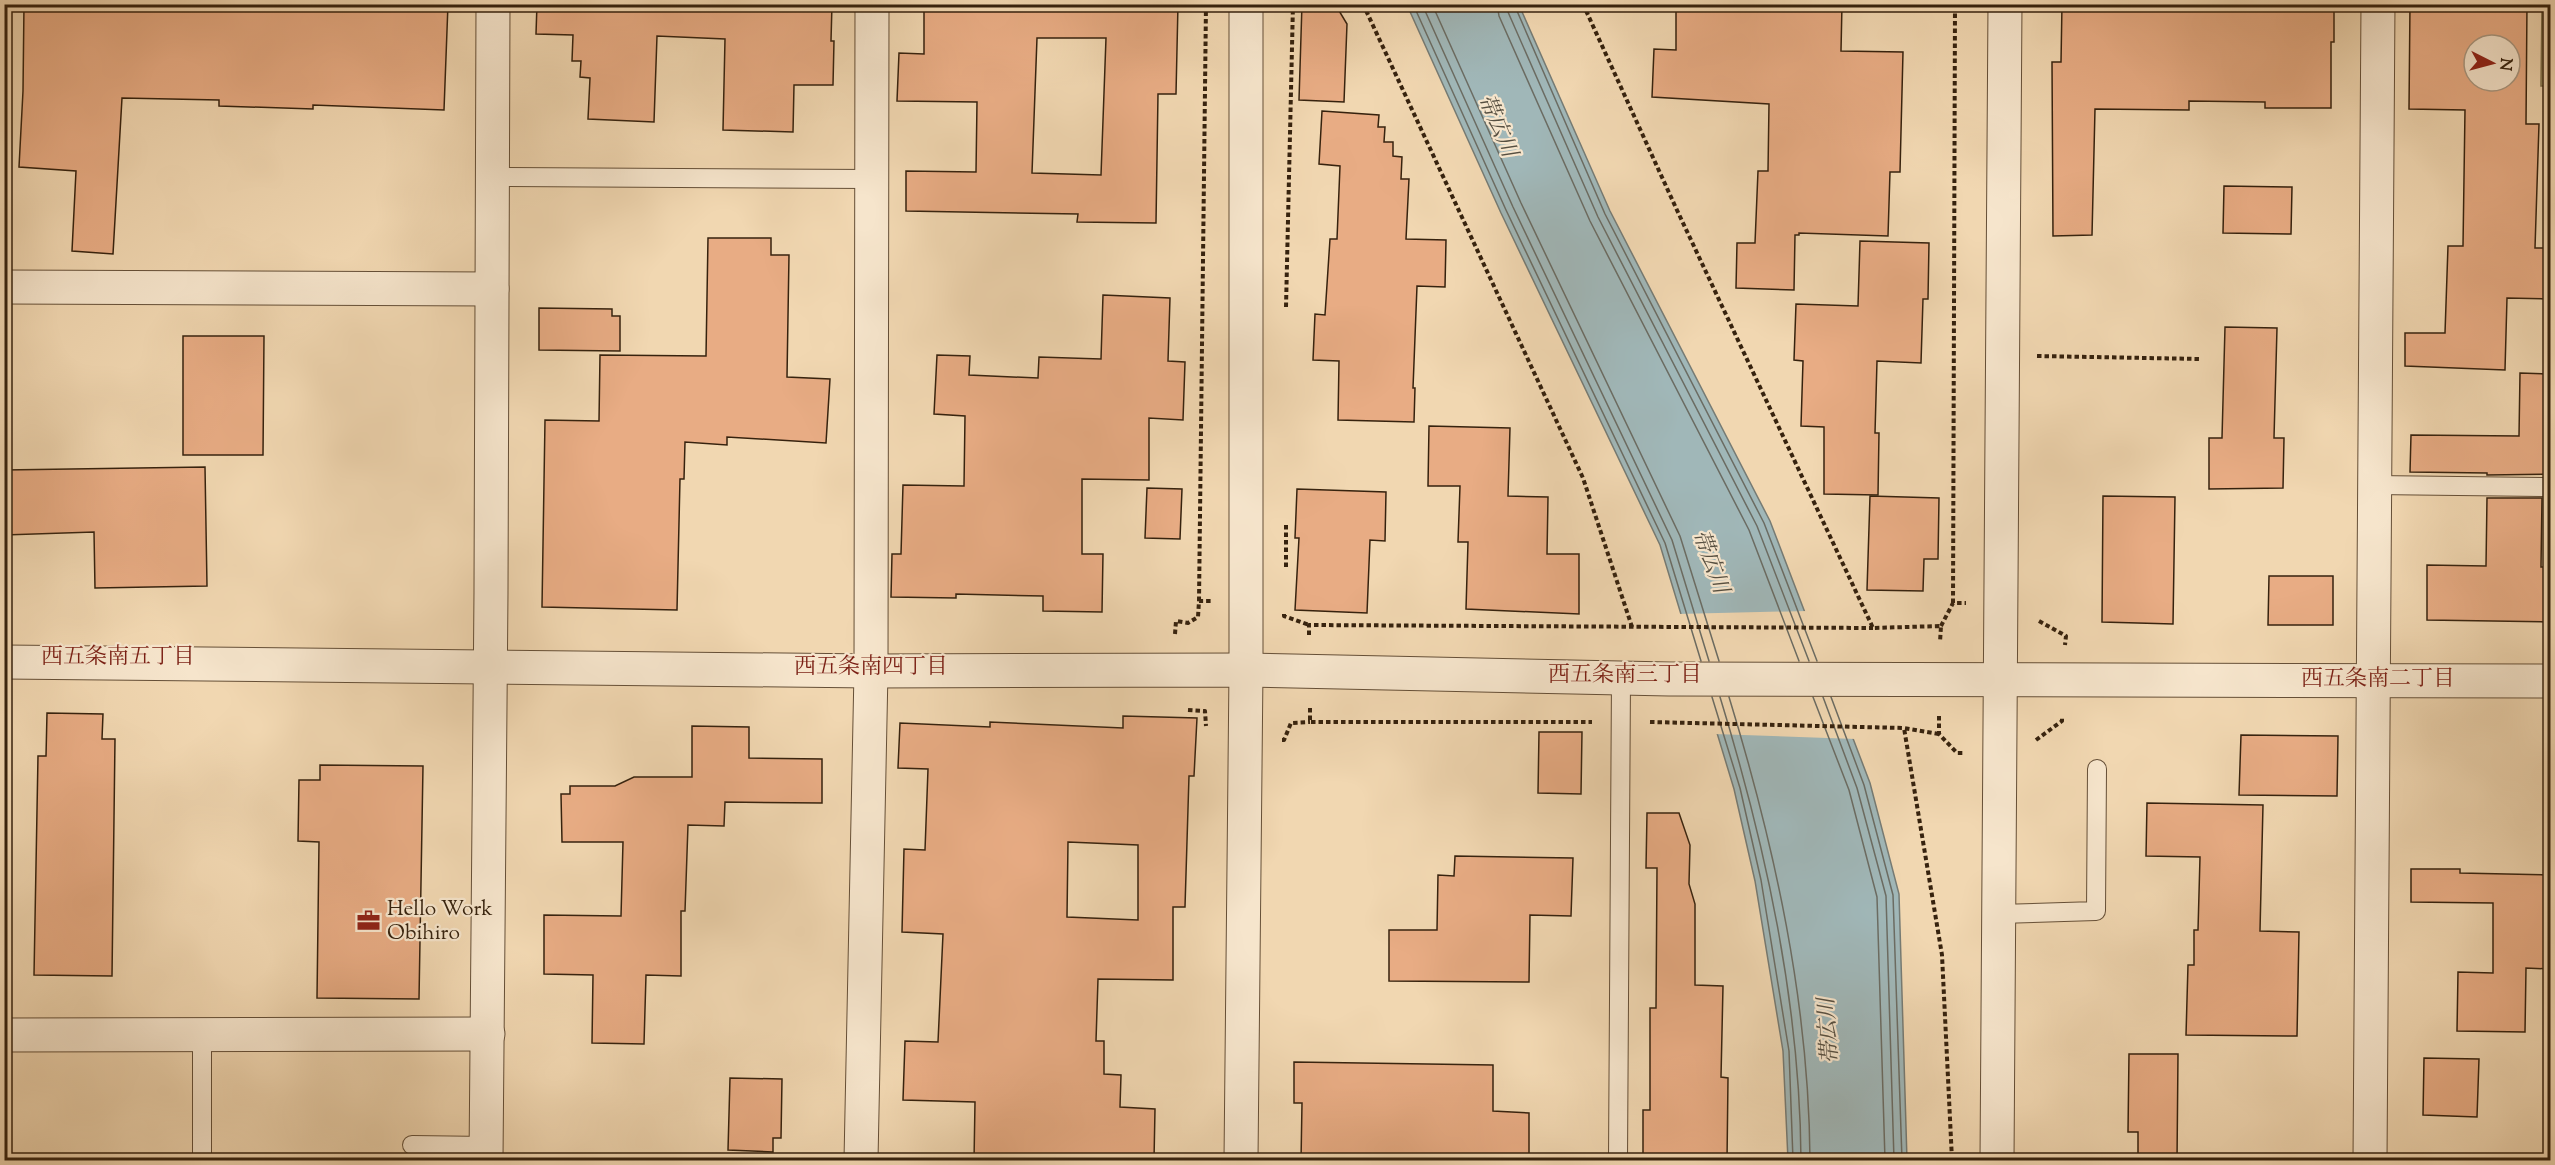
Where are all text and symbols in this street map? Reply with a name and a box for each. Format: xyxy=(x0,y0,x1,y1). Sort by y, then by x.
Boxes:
north arrow xyxy=(2462,33,2522,93)
text: N xyxy=(2492,57,2517,72)
water label: 帯広川 xyxy=(1469,90,1525,165)
water label: 帯広川 xyxy=(1683,526,1736,600)
district label: 西五条南五丁目 xyxy=(41,642,195,674)
district label: 西五条南四丁目 xyxy=(794,652,948,684)
district label: 西五条南三丁目 xyxy=(1548,660,1702,692)
district label: 西五条南二丁目 xyxy=(2301,664,2455,696)
place label: Hello Work Obihiro xyxy=(387,895,493,949)
office icon: Hello Work Obihiro xyxy=(356,907,382,933)
water label: 帯広川 xyxy=(1812,995,1848,1065)

